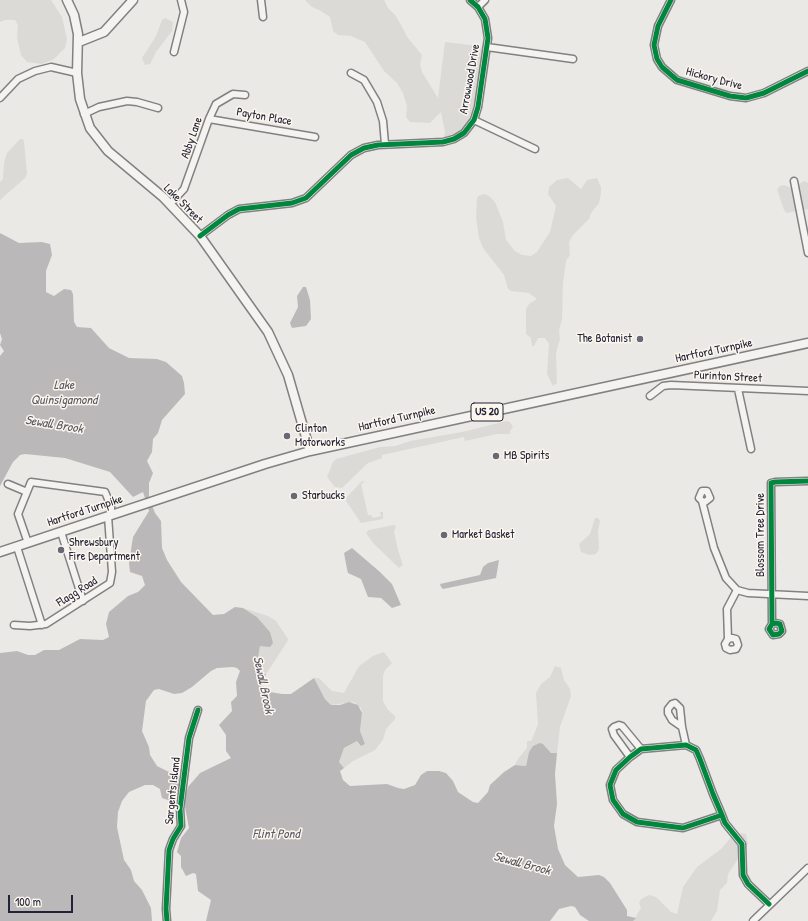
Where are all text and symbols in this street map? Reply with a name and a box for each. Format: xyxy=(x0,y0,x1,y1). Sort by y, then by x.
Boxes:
street label: Arrowwood Drive xyxy=(457,43,483,115)
street label: Hickory Drive xyxy=(684,65,744,93)
street label: Payton Place xyxy=(235,105,293,129)
street label: Abby Lane xyxy=(178,115,206,161)
street label: Lake Street xyxy=(160,181,206,227)
place label: The Botanist xyxy=(577,332,632,346)
marker: The Botanist xyxy=(635,334,645,344)
street label: Hartford Turnpike xyxy=(674,336,754,366)
street label: Purinton Street xyxy=(693,368,763,386)
water label: Lake Quinsigamond xyxy=(31,378,97,409)
street label: Hartford Turnpike xyxy=(357,403,437,435)
road number: US 20 xyxy=(471,403,503,421)
water label: Sewall Brook xyxy=(24,413,84,437)
place label: Clinton Motorworks xyxy=(295,422,345,450)
marker: Clinton Motorworks xyxy=(282,431,292,441)
place label: MB Spirits xyxy=(504,449,549,463)
marker: MB Spirits xyxy=(491,451,501,461)
place label: Starbucks xyxy=(302,489,345,503)
marker: Starbucks xyxy=(289,491,299,501)
street label: Hartford Turnpike xyxy=(46,492,124,530)
street label: Blossom Tree Drive xyxy=(754,493,768,577)
place label: Market Basket xyxy=(452,528,514,542)
marker: Market Basket xyxy=(439,530,449,540)
place label: Shrewsbury Fire Department xyxy=(69,536,140,564)
marker: Shrewsbury Fire Department xyxy=(56,545,66,555)
street label: Flagg Road xyxy=(54,574,100,610)
water label: Sewall Brook xyxy=(249,655,277,715)
street label: Sargents Island xyxy=(162,757,184,825)
water label: Flint Pond xyxy=(252,827,300,843)
water label: Sewall Brook xyxy=(492,849,552,879)
scale bar xyxy=(10,887,75,913)
text: 100 m xyxy=(15,893,41,910)

